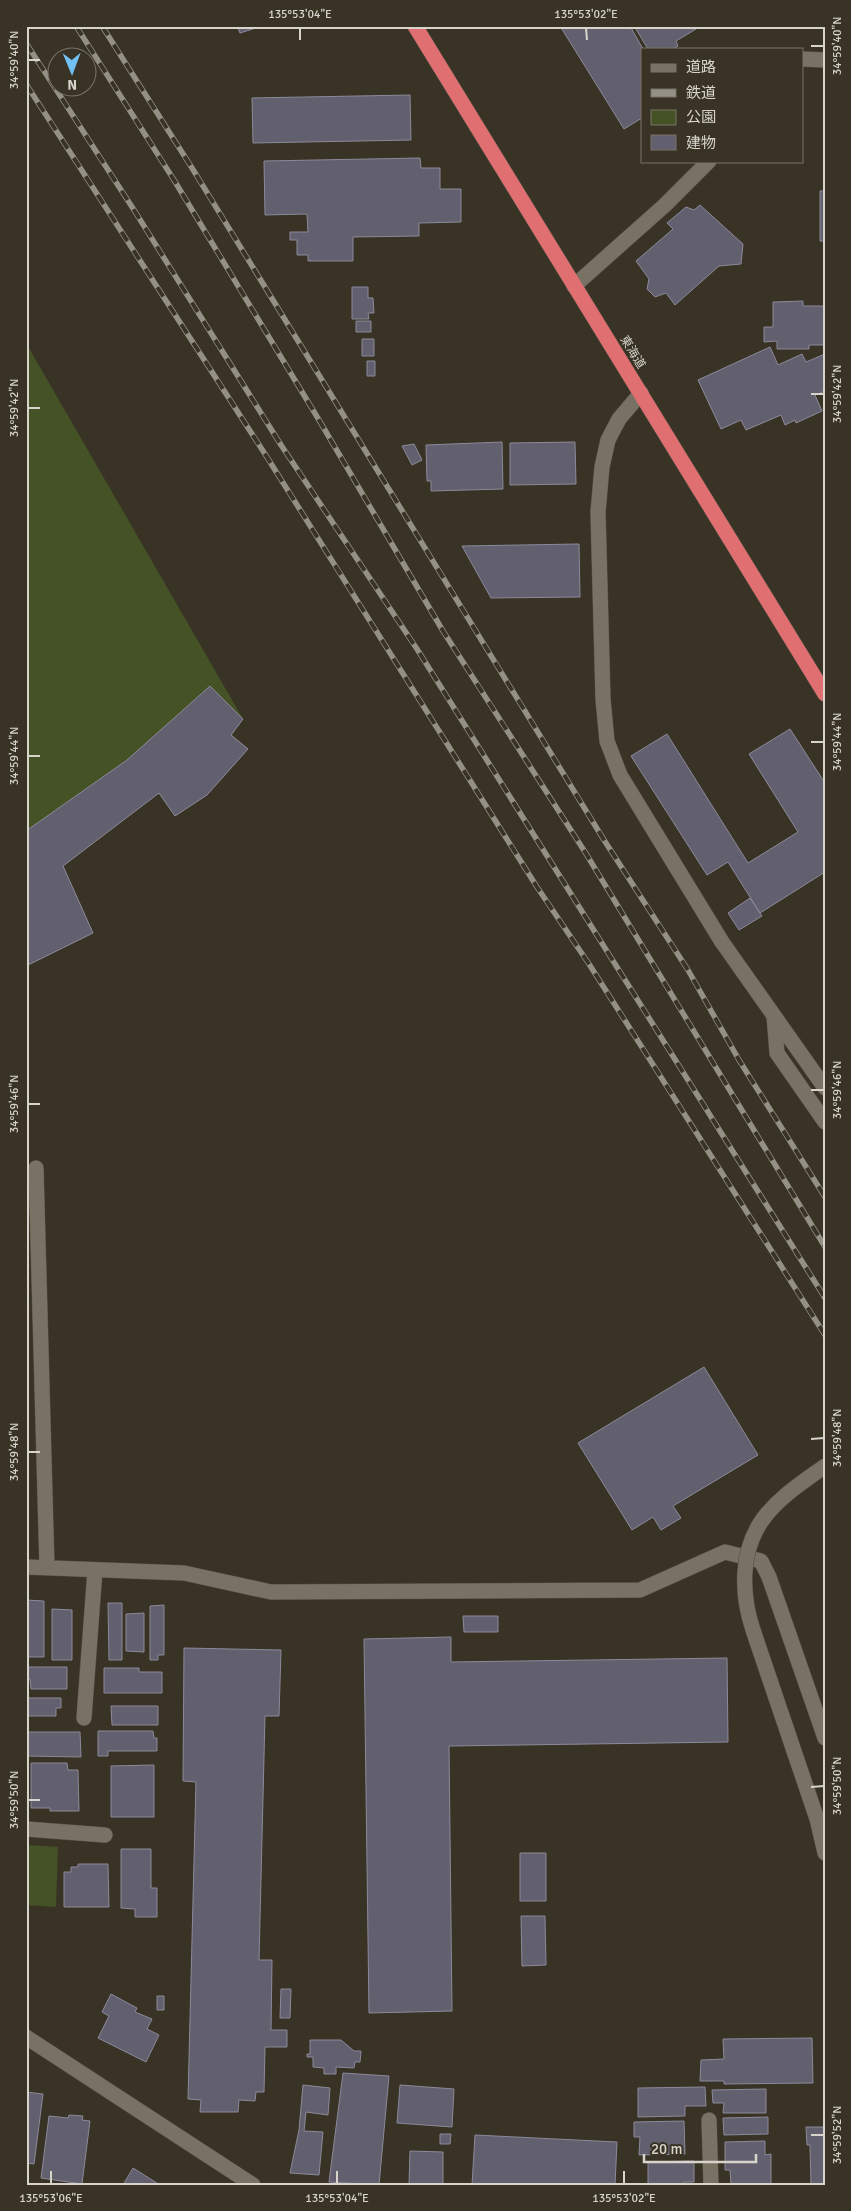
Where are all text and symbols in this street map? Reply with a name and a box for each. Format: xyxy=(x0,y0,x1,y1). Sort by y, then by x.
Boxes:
text: 135°53'04"E xyxy=(268,7,332,22)
text: 135°53'02"E xyxy=(554,7,618,22)
text: 34°59'40"N xyxy=(830,17,845,75)
text: 34°59'40"N xyxy=(7,31,22,89)
north arrow xyxy=(48,48,98,98)
legend xyxy=(641,48,804,162)
text: 道路 xyxy=(686,58,716,76)
text: N xyxy=(67,76,77,93)
text: 鉄道 xyxy=(686,84,716,102)
text: 公園 xyxy=(686,108,716,126)
text: 建物 xyxy=(686,134,716,152)
street label: 東海道 xyxy=(617,333,648,372)
text: 34°59'42"N xyxy=(830,365,845,423)
text: 34°59'42"N xyxy=(7,379,22,437)
text: 34°59'44"N xyxy=(830,713,845,771)
text: 34°59'44"N xyxy=(7,727,22,785)
text: 34°59'46"N xyxy=(830,1061,845,1119)
text: 34°59'46"N xyxy=(7,1075,22,1133)
text: 34°59'48"N xyxy=(830,1409,845,1467)
text: 34°59'48"N xyxy=(7,1423,22,1481)
text: 34°59'50"N xyxy=(830,1757,845,1815)
text: 34°59'50"N xyxy=(7,1771,22,1829)
text: 34°59'52"N xyxy=(830,2106,845,2164)
scale bar xyxy=(644,2131,756,2163)
text: 20 m xyxy=(651,2140,682,2158)
text: 135°53'06"E xyxy=(19,2191,83,2206)
text: 135°53'04"E xyxy=(305,2191,369,2206)
text: 135°53'02"E xyxy=(592,2191,656,2206)

